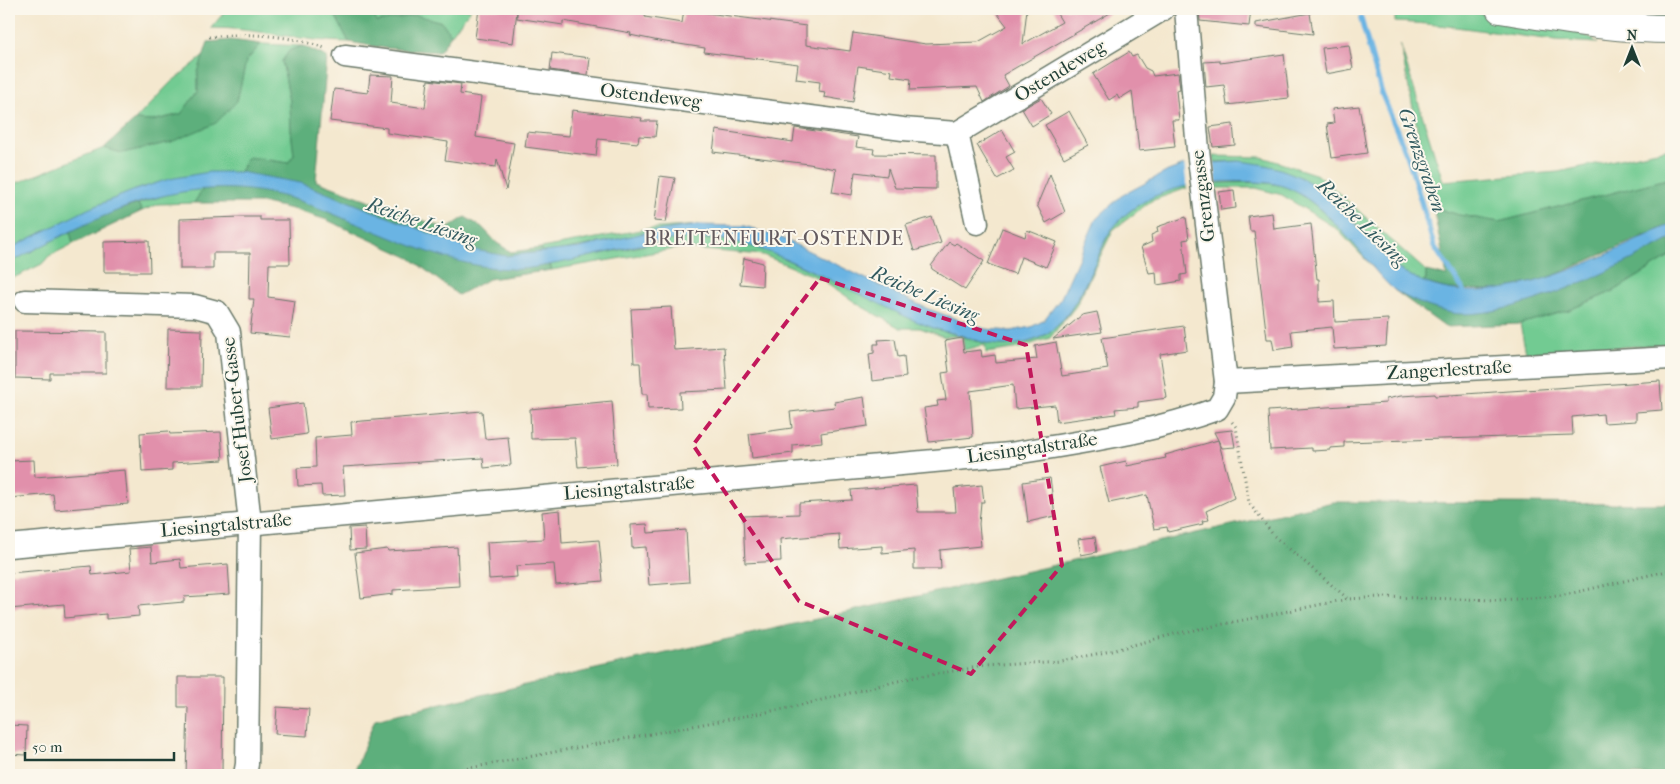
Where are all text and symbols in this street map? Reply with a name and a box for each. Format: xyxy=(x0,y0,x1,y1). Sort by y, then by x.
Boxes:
north arrow xyxy=(1608,22,1658,72)
text: N xyxy=(1627,27,1638,44)
street label: Ostendeweg xyxy=(1011,35,1110,107)
street label: Ostendeweg xyxy=(599,79,704,113)
water label: Grenzgraben xyxy=(1393,105,1451,215)
street label: Grenzgasse xyxy=(1186,149,1220,243)
water label: Reiche Liesing xyxy=(1311,172,1412,271)
water label: Reiche Liesing xyxy=(362,192,481,252)
district label: BREITENFURT-OSTENDE xyxy=(644,227,904,250)
water label: Reiche Liesing xyxy=(866,260,984,328)
street label: Josef Huber-Gasse xyxy=(217,336,257,486)
street label: Zangerlestraße xyxy=(1386,356,1512,384)
street label: Liesingtalstraße xyxy=(965,428,1099,468)
street label: Liesingtalstraße xyxy=(562,471,696,505)
street label: Liesingtalstraße xyxy=(159,508,293,542)
scale bar xyxy=(25,729,174,761)
text: 50 m xyxy=(32,738,63,756)

